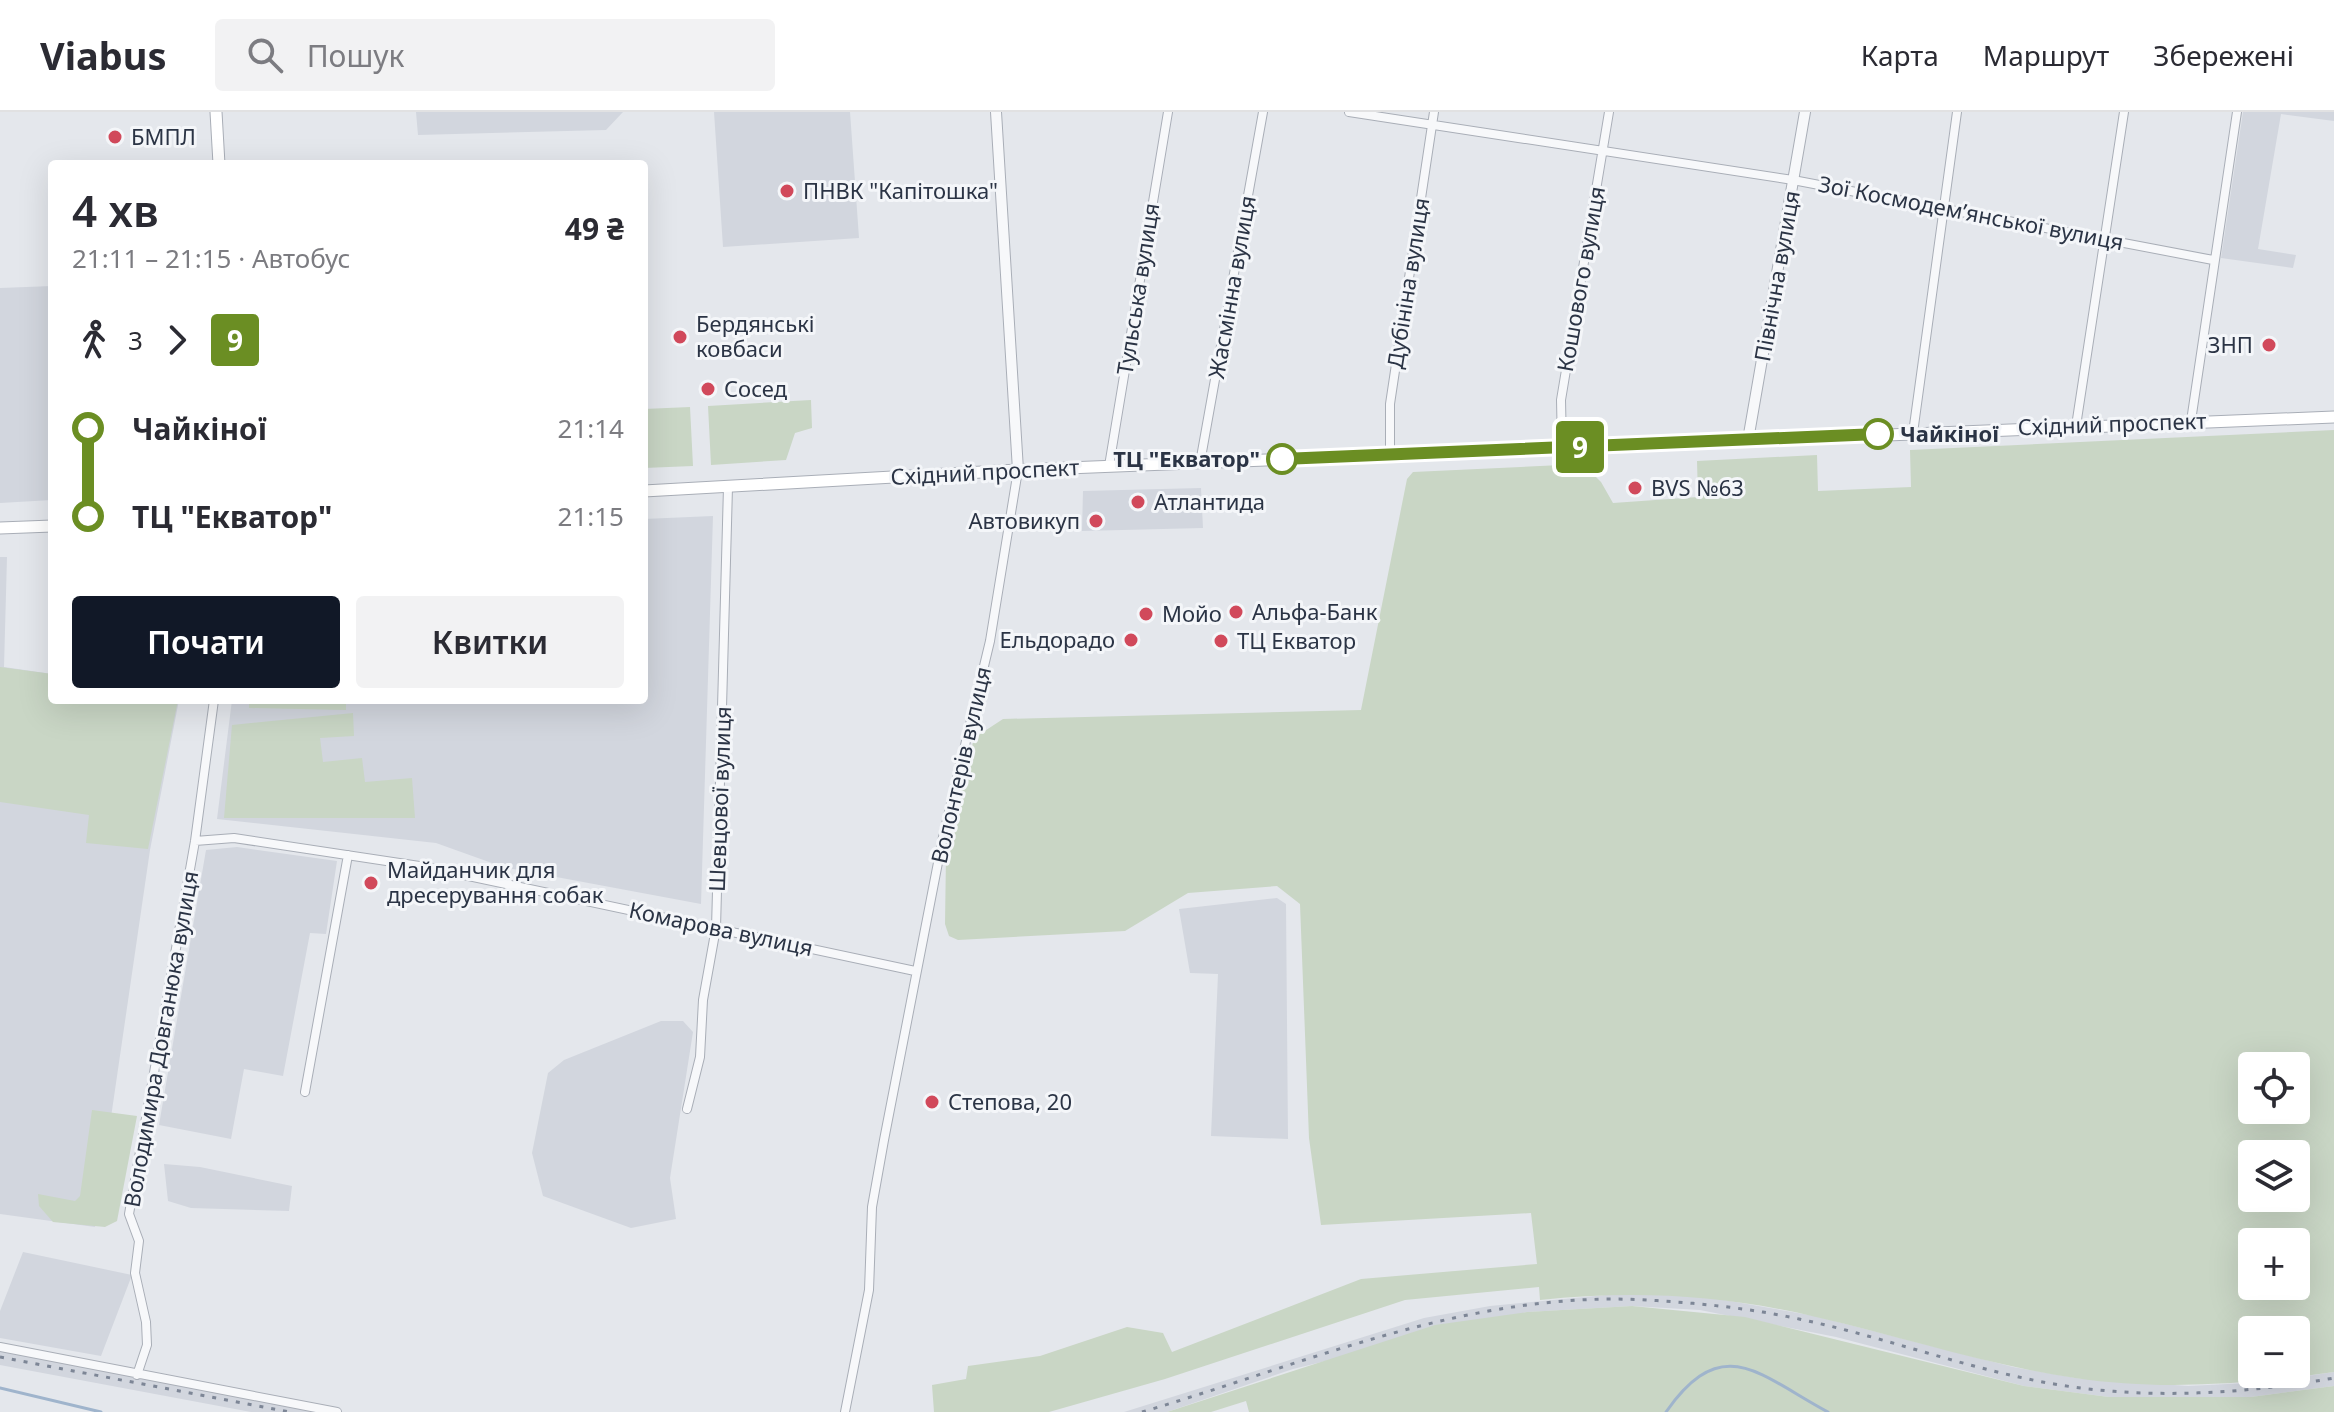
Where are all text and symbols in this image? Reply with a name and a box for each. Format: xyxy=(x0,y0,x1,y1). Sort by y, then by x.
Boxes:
search box xyxy=(215,19,775,91)
text: Viabus xyxy=(40,29,167,81)
icon: search xyxy=(243,33,287,77)
text: Пошук xyxy=(307,35,404,76)
text: Карта xyxy=(1861,36,1939,74)
text: Маршрут xyxy=(1983,36,2109,74)
text: Збережені xyxy=(2153,36,2294,74)
place label: БМПЛ xyxy=(131,121,196,151)
marker: БМПЛ xyxy=(106,128,124,146)
street label: Зої Космодем’янської вулиця xyxy=(1816,168,2126,256)
place label: ПНВК "Капітошка" xyxy=(803,175,998,205)
text: 4 хв xyxy=(72,180,159,240)
marker: ПНВК "Капітошка" xyxy=(778,182,796,200)
street label: Кошового вулиця xyxy=(1549,184,1611,374)
street label: Північна вулиця xyxy=(1746,188,1806,364)
street label: Жасмінна вулиця xyxy=(1200,193,1262,381)
street label: Дубініна вулиця xyxy=(1379,195,1435,370)
street label: Тульська вулиця xyxy=(1109,201,1165,377)
text: 49 ₴ xyxy=(565,208,624,249)
text: 21:11 – 21:15 · Автобус xyxy=(72,240,350,276)
place label: Бердянські ковбаси xyxy=(696,308,815,363)
icon: walk xyxy=(72,318,116,362)
icon: forward xyxy=(155,318,199,362)
text: 9 xyxy=(227,321,243,359)
text: 3 xyxy=(128,322,143,358)
marker: Бердянські ковбаси xyxy=(671,328,689,346)
place label: ЗНП xyxy=(2208,329,2253,359)
marker: ЗНП xyxy=(2260,336,2278,354)
place label: Сосед xyxy=(724,373,788,403)
marker: Сосед xyxy=(699,380,717,398)
street label: Східний проспект xyxy=(2017,405,2207,441)
text: Чайкіної xyxy=(132,408,267,449)
text: 21:14 xyxy=(558,410,624,446)
place label: Чайкіної xyxy=(1900,418,1999,448)
marker: Чайкіної xyxy=(1863,419,1893,449)
line badge: 9 xyxy=(1554,421,1606,473)
text: 9 xyxy=(1572,428,1588,466)
place label: ТЦ "Екватор" xyxy=(1113,443,1260,473)
marker: ТЦ "Екватор" xyxy=(1267,444,1297,474)
street label: Східний проспект xyxy=(890,451,1080,491)
place label: BVS №63 xyxy=(1651,472,1744,502)
marker: BVS №63 xyxy=(1626,479,1644,497)
place label: Атлантида xyxy=(1154,486,1265,516)
marker: Атлантида xyxy=(1129,493,1147,511)
text: ТЦ "Екватор" xyxy=(132,496,332,537)
text: 21:15 xyxy=(558,498,624,534)
place label: Автовикуп xyxy=(968,505,1080,535)
marker: Автовикуп xyxy=(1087,512,1105,530)
button: Почати xyxy=(72,596,340,688)
button: Квитки xyxy=(356,596,624,688)
place label: Альфа-Банк xyxy=(1252,596,1378,626)
place label: Мойо xyxy=(1162,598,1222,628)
marker: Альфа-Банк xyxy=(1227,603,1245,621)
marker: Мойо xyxy=(1137,605,1155,623)
place label: Ельдорадо xyxy=(999,624,1115,654)
place label: ТЦ Екватор xyxy=(1237,625,1356,655)
marker: Ельдорадо xyxy=(1122,631,1140,649)
marker: ТЦ Екватор xyxy=(1212,632,1230,650)
street label: Волонтерів вулиця xyxy=(923,663,997,866)
street label: Шевцової вулиця xyxy=(701,706,737,892)
place label: Майданчик для дресерування собак xyxy=(387,854,604,909)
street label: Володимира Довганюка вулиця xyxy=(116,868,204,1209)
marker: Майданчик для дресерування собак xyxy=(362,874,380,892)
street label: Комарова вулиця xyxy=(626,894,816,962)
map controls xyxy=(2238,1052,2310,1388)
button: locate xyxy=(2238,1052,2310,1124)
place label: Степова, 20 xyxy=(948,1086,1072,1116)
marker: Степова, 20 xyxy=(923,1093,941,1111)
button: layers xyxy=(2238,1140,2310,1212)
button: + xyxy=(2238,1228,2310,1300)
button: − xyxy=(2238,1316,2310,1388)

